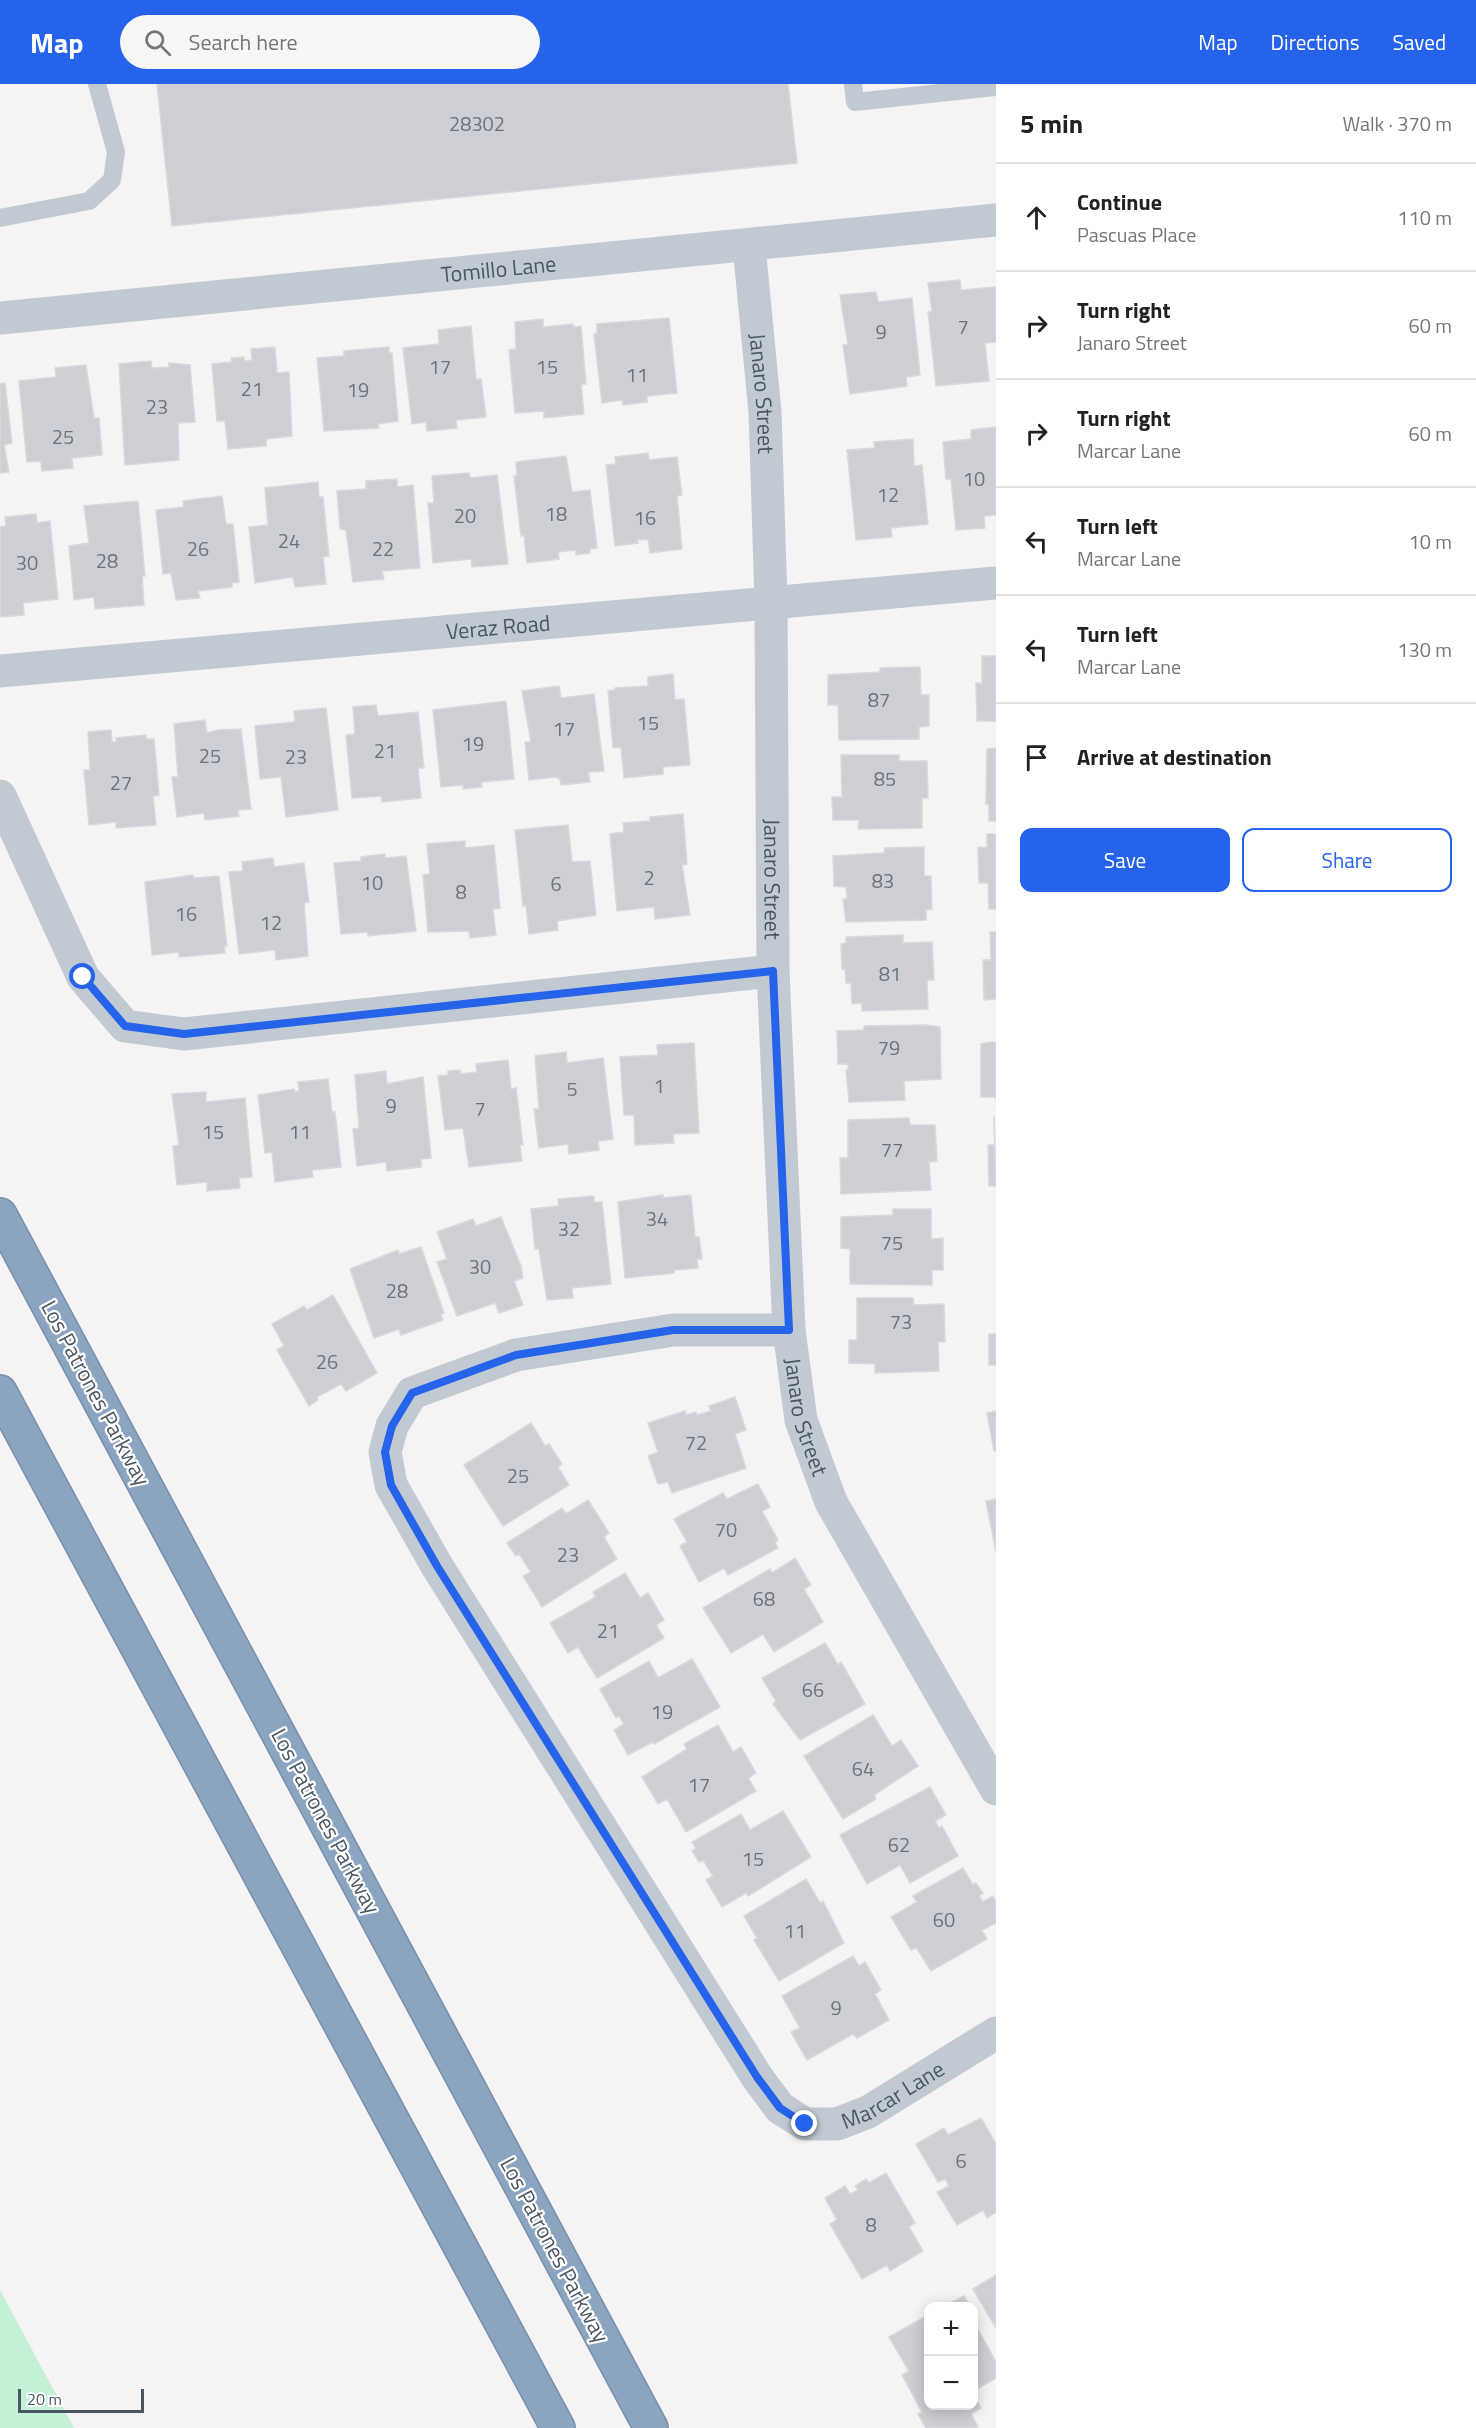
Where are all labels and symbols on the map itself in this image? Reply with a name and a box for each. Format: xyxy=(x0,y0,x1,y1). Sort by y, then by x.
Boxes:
house number: 28302 xyxy=(449,108,505,139)
street label: Tomillo Lane xyxy=(439,246,558,292)
house number: 7 xyxy=(957,311,969,342)
house number: 9 xyxy=(875,316,887,347)
street label: Janaro Street xyxy=(740,332,783,454)
house number: 17 xyxy=(429,351,451,382)
house number: 15 xyxy=(536,351,558,382)
house number: 11 xyxy=(626,359,648,390)
house number: 21 xyxy=(241,373,263,404)
house number: 19 xyxy=(347,374,369,405)
house number: 23 xyxy=(146,391,168,422)
house number: 25 xyxy=(52,421,74,452)
house number: 10 xyxy=(963,463,985,494)
house number: 12 xyxy=(877,479,899,510)
house number: 18 xyxy=(545,498,567,529)
house number: 20 xyxy=(454,500,476,531)
house number: 16 xyxy=(634,502,656,533)
house number: 24 xyxy=(278,525,300,556)
house number: 26 xyxy=(187,533,209,564)
house number: 22 xyxy=(372,533,394,564)
house number: 28 xyxy=(96,545,118,576)
house number: 30 xyxy=(16,547,38,578)
street label: Veraz Road xyxy=(445,605,552,649)
house number: 87 xyxy=(868,684,890,715)
house number: 15 xyxy=(637,707,659,738)
house number: 17 xyxy=(553,713,575,744)
house number: 19 xyxy=(462,728,484,759)
house number: 21 xyxy=(374,735,396,766)
house number: 25 xyxy=(199,740,221,771)
house number: 23 xyxy=(285,741,307,772)
house number: 85 xyxy=(874,763,896,794)
house number: 27 xyxy=(110,767,132,798)
street label: Janaro Street xyxy=(755,819,790,940)
house number: 2 xyxy=(643,862,655,893)
house number: 83 xyxy=(872,865,894,896)
house number: 10 xyxy=(361,867,383,898)
house number: 6 xyxy=(550,868,562,899)
house number: 8 xyxy=(455,876,467,907)
house number: 16 xyxy=(175,898,197,929)
house number: 12 xyxy=(260,907,282,938)
house number: 81 xyxy=(879,958,901,989)
route start xyxy=(69,963,95,989)
house number: 79 xyxy=(878,1032,900,1063)
house number: 1 xyxy=(653,1070,665,1101)
house number: 5 xyxy=(566,1073,578,1104)
house number: 9 xyxy=(385,1090,397,1121)
house number: 7 xyxy=(474,1093,486,1124)
house number: 15 xyxy=(202,1116,224,1147)
house number: 11 xyxy=(289,1116,311,1147)
house number: 77 xyxy=(881,1134,903,1165)
house number: 34 xyxy=(646,1203,668,1234)
house number: 32 xyxy=(558,1213,580,1244)
house number: 75 xyxy=(881,1227,903,1258)
house number: 30 xyxy=(469,1251,491,1282)
house number: 28 xyxy=(386,1275,408,1306)
street label: Los Patrones Parkway xyxy=(33,1294,160,1492)
house number: 73 xyxy=(890,1306,912,1337)
house number: 26 xyxy=(316,1346,338,1377)
street label: Janaro Street xyxy=(776,1356,837,1481)
house number: 72 xyxy=(685,1427,707,1458)
house number: 25 xyxy=(507,1460,529,1491)
house number: 70 xyxy=(715,1514,737,1545)
house number: 23 xyxy=(557,1539,579,1570)
house number: 68 xyxy=(753,1583,775,1614)
house number: 21 xyxy=(597,1615,619,1646)
house number: 66 xyxy=(802,1674,824,1705)
house number: 19 xyxy=(651,1696,673,1727)
street label: Los Patrones Parkway xyxy=(263,1722,390,1920)
house number: 64 xyxy=(852,1753,874,1784)
house number: 17 xyxy=(688,1769,710,1800)
house number: 62 xyxy=(888,1829,910,1860)
house number: 15 xyxy=(742,1843,764,1874)
house number: 60 xyxy=(933,1904,955,1935)
house number: 11 xyxy=(784,1915,806,1946)
house number: 9 xyxy=(830,1992,842,2023)
street label: Marcar Lane xyxy=(836,2052,951,2138)
route end xyxy=(791,2110,817,2136)
house number: 6 xyxy=(955,2145,967,2176)
street label: Los Patrones Parkway xyxy=(492,2151,619,2349)
house number: 8 xyxy=(865,2209,877,2240)
scale bar xyxy=(18,2386,144,2414)

